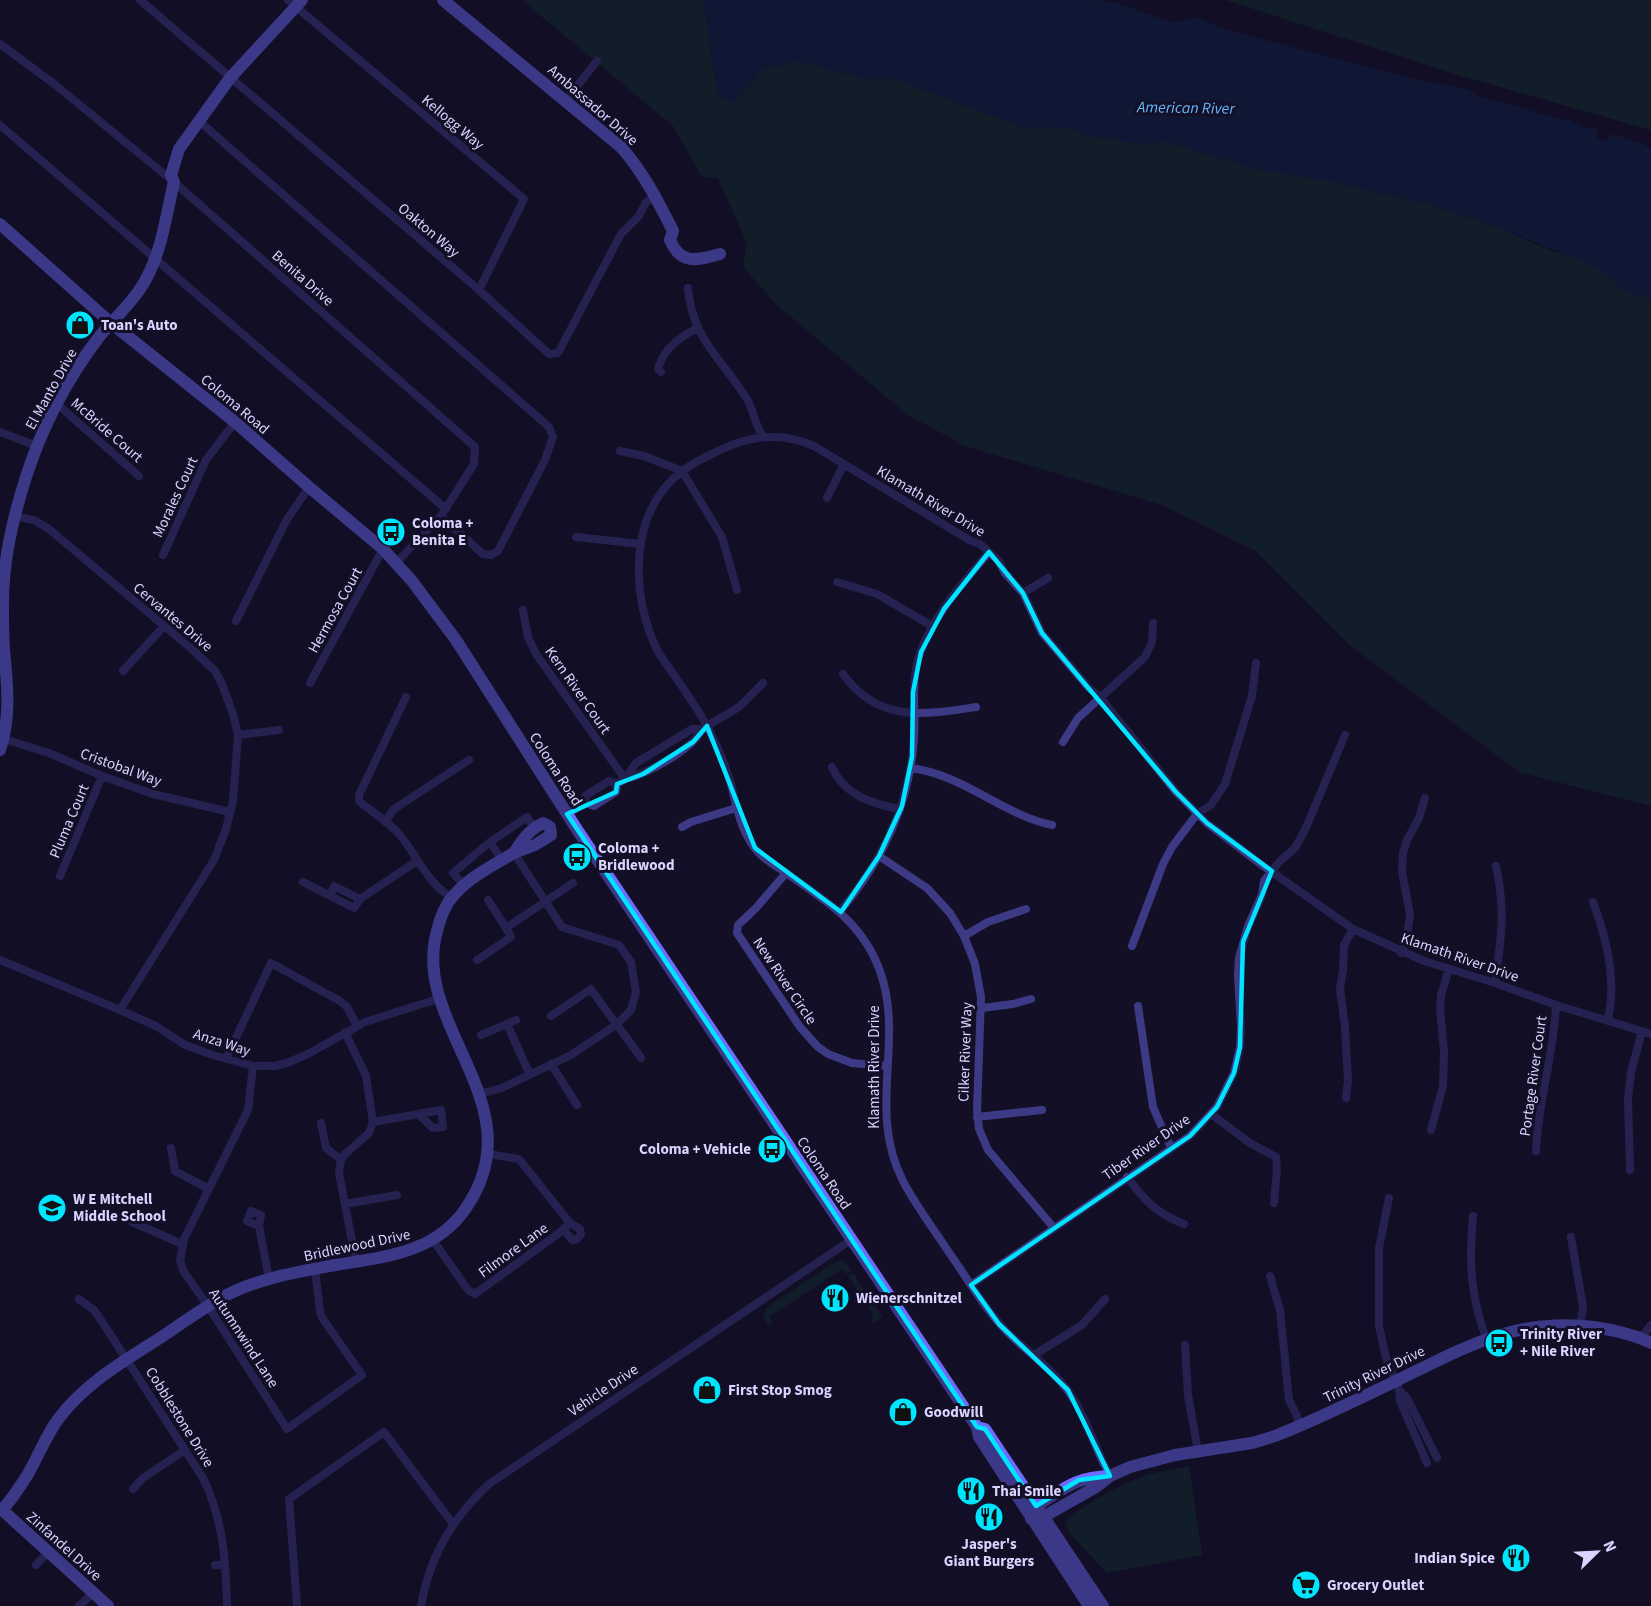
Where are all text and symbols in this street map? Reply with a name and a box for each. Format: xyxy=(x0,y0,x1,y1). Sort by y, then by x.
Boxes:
street label: Ambassador Drive xyxy=(543,60,642,151)
street label: Kellogg Way xyxy=(417,90,489,155)
water label: American River xyxy=(1136,96,1237,120)
street label: Oakton Way xyxy=(393,198,464,263)
street label: Benita Drive xyxy=(267,246,338,311)
shop icon: Toan's Auto xyxy=(64,309,96,341)
place label: Toan's Auto xyxy=(101,315,178,336)
street label: El Manto Drive xyxy=(20,345,82,434)
street label: Coloma Road xyxy=(196,369,274,439)
street label: McBride Court xyxy=(66,393,147,468)
street label: Morales Court xyxy=(148,453,203,541)
street label: Klamath River Drive xyxy=(872,461,989,542)
place label: Coloma + Benita E xyxy=(412,513,473,551)
bus stop icon: Coloma + Benita E xyxy=(375,516,407,548)
street label: Hermosa Court xyxy=(303,564,368,657)
street label: Cervantes Drive xyxy=(128,578,217,657)
street label: Kern River Court xyxy=(540,642,616,738)
street label: Coloma Road xyxy=(524,728,587,810)
street label: Cristobal Way xyxy=(77,743,164,792)
street label: Pluma Court xyxy=(44,781,94,861)
place label: Coloma + Bridlewood xyxy=(598,838,675,876)
bus stop icon: Coloma + Bridlewood xyxy=(561,841,593,873)
street label: Klamath River Drive xyxy=(1398,927,1522,987)
street label: New River Circle xyxy=(748,933,822,1029)
street label: Cilker River Way xyxy=(953,1002,978,1102)
street label: Klamath River Drive xyxy=(864,1005,885,1129)
street label: Portage River Court xyxy=(1515,1014,1552,1138)
street label: Anza Way xyxy=(191,1023,253,1062)
street label: Tiber River Drive xyxy=(1098,1109,1195,1186)
bus stop icon: Coloma + Vehicle xyxy=(756,1133,788,1165)
street label: Coloma Road xyxy=(791,1133,856,1214)
place label: Coloma + Vehicle xyxy=(639,1139,751,1160)
place label: W E Mitchell Middle School xyxy=(73,1189,166,1227)
school or university icon: W E Mitchell Middle School xyxy=(36,1192,68,1224)
street label: Filmore Lane xyxy=(474,1218,552,1283)
street label: Bridlewood Drive xyxy=(302,1224,412,1267)
restaurant icon: Wienerschnitzel xyxy=(819,1282,851,1314)
street label: Autumnwind Lane xyxy=(204,1285,284,1392)
place label: Wienerschnitzel xyxy=(856,1288,963,1309)
place label: Trinity River + Nile River xyxy=(1520,1324,1602,1362)
bus stop icon: Trinity River + Nile River xyxy=(1483,1327,1515,1359)
street label: Trinity River Drive xyxy=(1320,1341,1429,1408)
street label: Vehicle Drive xyxy=(564,1359,642,1422)
street label: Cobblestone Drive xyxy=(140,1363,219,1471)
shop icon: First Stop Smog xyxy=(691,1374,723,1406)
place label: First Stop Smog xyxy=(728,1380,832,1401)
shop icon: Goodwill xyxy=(887,1396,919,1428)
place label: Goodwill xyxy=(924,1402,984,1423)
restaurant icon: Thai Smile xyxy=(955,1475,987,1507)
place label: Thai Smile xyxy=(992,1481,1062,1502)
restaurant icon: Jasper's Giant Burgers xyxy=(973,1501,1005,1533)
street label: Zinfandel Drive xyxy=(21,1507,106,1586)
north arrow xyxy=(1567,1522,1627,1582)
place label: Jasper's Giant Burgers xyxy=(944,1534,1035,1572)
text: N xyxy=(1598,1537,1622,1556)
restaurant icon: Indian Spice xyxy=(1500,1542,1532,1574)
place label: Indian Spice xyxy=(1414,1548,1495,1569)
supermarket icon: Grocery Outlet xyxy=(1290,1569,1322,1601)
place label: Grocery Outlet xyxy=(1327,1575,1424,1596)

